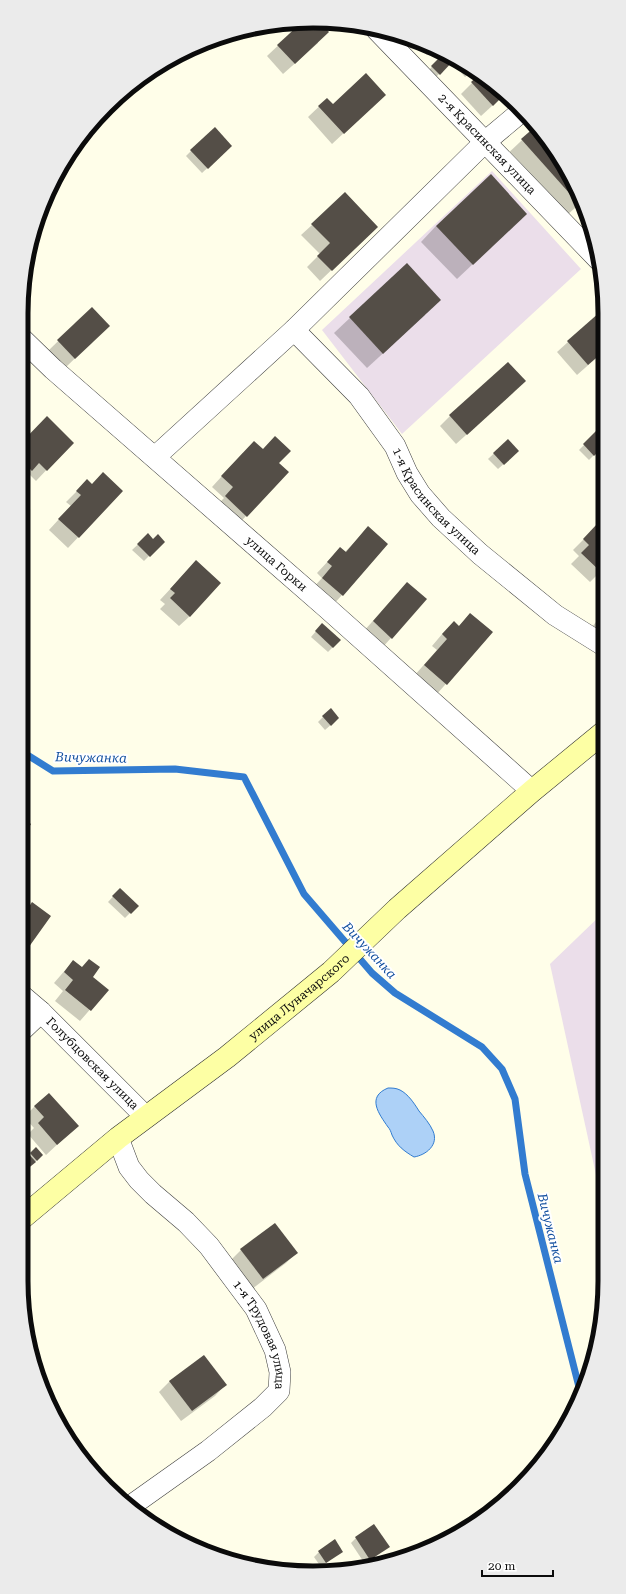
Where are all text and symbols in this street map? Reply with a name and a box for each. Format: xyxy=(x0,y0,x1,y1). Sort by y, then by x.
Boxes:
street label: 2-я Красинская улица xyxy=(435,91,539,198)
street label: 1-я Красинская улица xyxy=(390,446,483,558)
street label: улица Горки xyxy=(243,533,310,594)
water label: Вичужанка xyxy=(54,749,127,766)
water label: Вичужанка xyxy=(339,918,400,982)
street label: улица Луначарского xyxy=(246,951,352,1043)
street label: Голубцовская улица xyxy=(43,1014,142,1113)
water label: Вичужанка xyxy=(534,1191,567,1265)
street label: 1-я Трудовая улица xyxy=(230,1278,288,1390)
scale bar xyxy=(482,1552,553,1578)
text: 20 m xyxy=(488,1559,515,1573)

